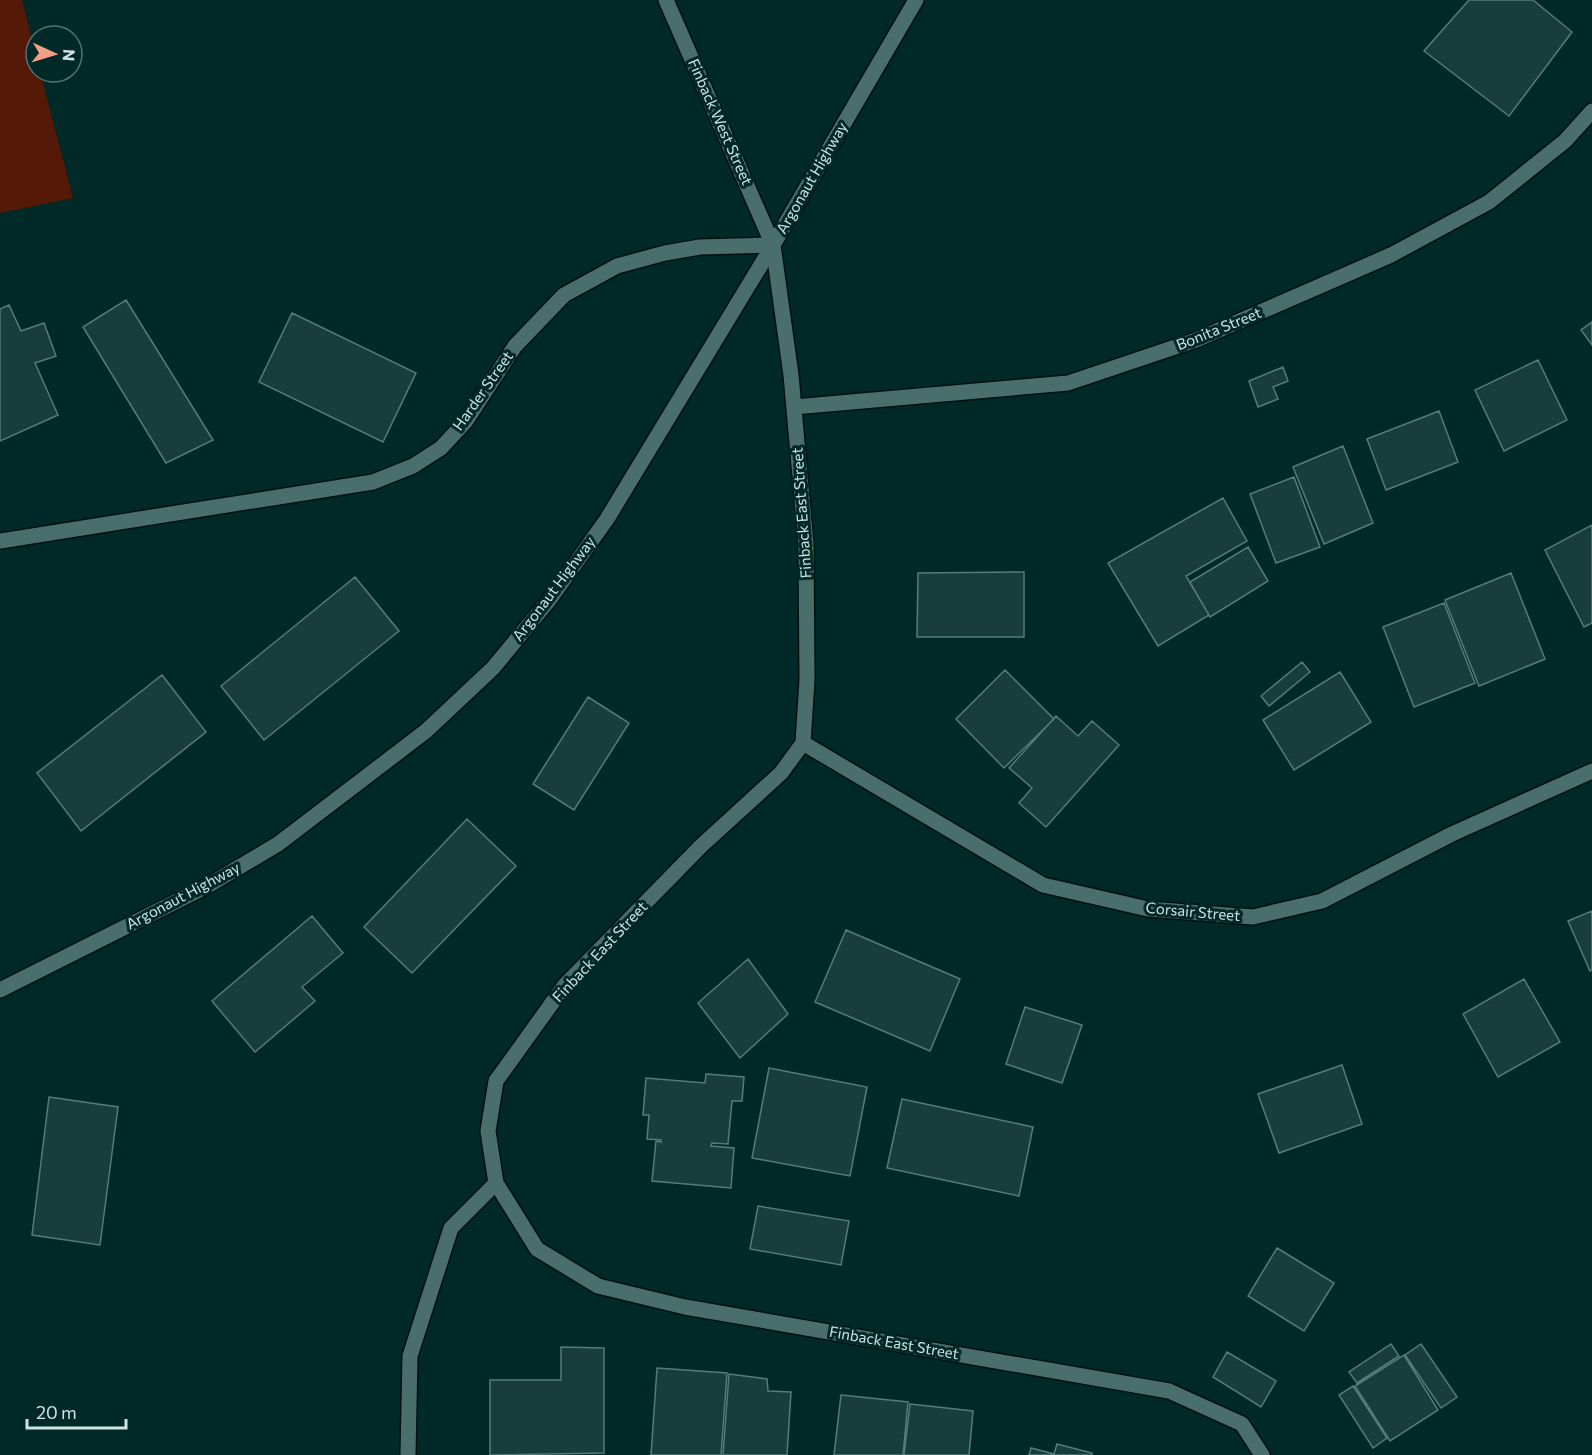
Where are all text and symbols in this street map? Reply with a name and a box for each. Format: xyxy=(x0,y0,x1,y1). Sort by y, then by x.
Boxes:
north arrow xyxy=(24,24,84,84)
text: N xyxy=(60,48,79,62)
street label: Finback West Street xyxy=(685,56,757,188)
street label: Argonaut Highway xyxy=(772,118,851,237)
street label: Bonita Street xyxy=(1173,303,1264,353)
street label: Harder Street xyxy=(448,347,516,434)
street label: Finback East Street xyxy=(787,447,815,579)
street label: Argonaut Highway xyxy=(508,532,598,644)
street label: Argonaut Highway xyxy=(123,857,243,933)
street label: Finback East Street xyxy=(548,897,651,1005)
street label: Corsair Street xyxy=(1145,898,1241,924)
street label: Finback East Street xyxy=(828,1322,960,1362)
scale bar xyxy=(27,1392,126,1430)
text: 20 m xyxy=(36,1401,77,1423)

